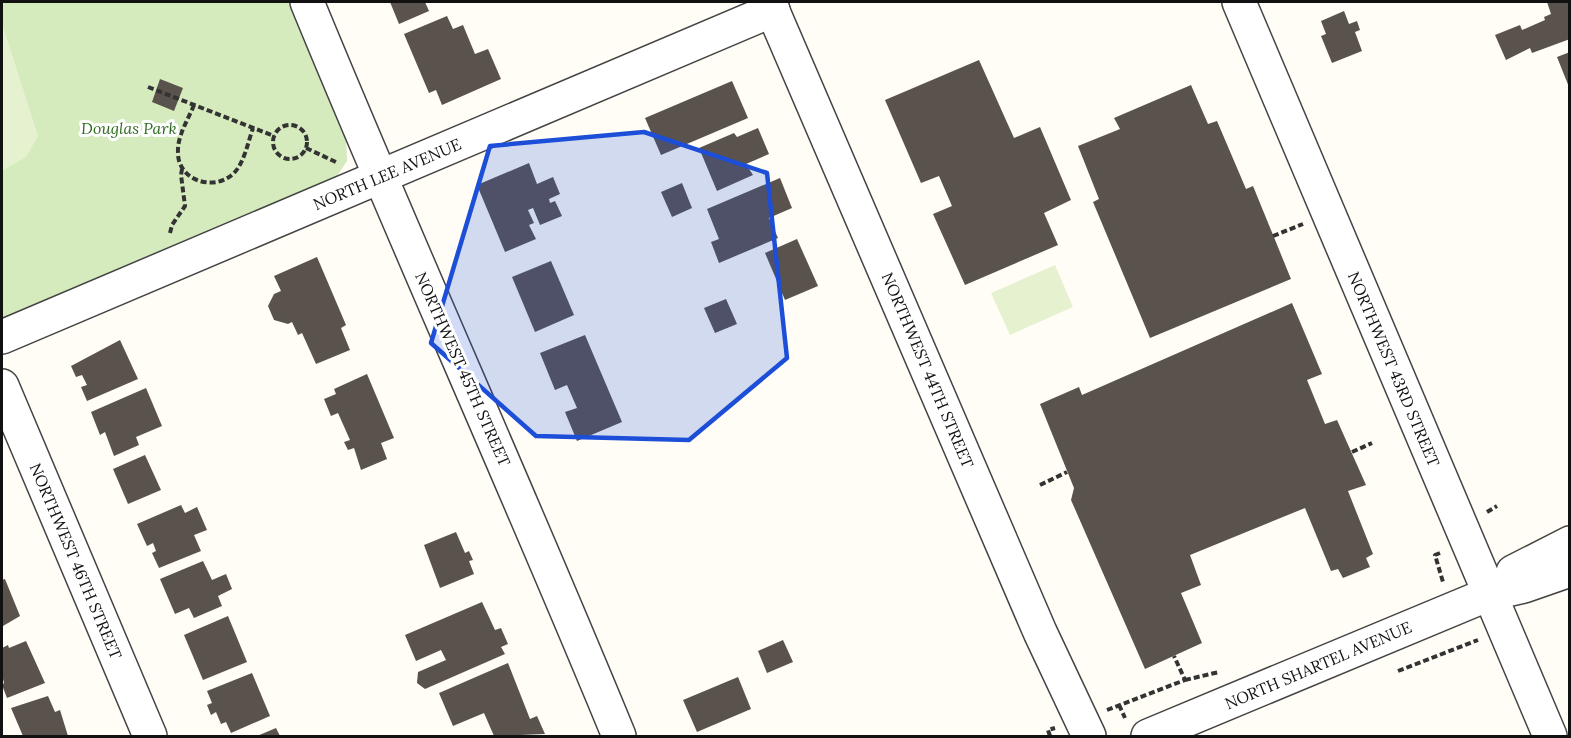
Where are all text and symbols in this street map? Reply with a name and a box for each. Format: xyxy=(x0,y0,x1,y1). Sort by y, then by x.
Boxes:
park label: Douglas Park xyxy=(81,118,177,138)
street label: NORTH LEE AVENUE xyxy=(310,134,464,214)
street label: NORTHWEST 43RD STREET xyxy=(1344,268,1444,470)
street label: NORTHWEST 45TH STREET xyxy=(411,269,515,469)
street label: NORTHWEST 44TH STREET xyxy=(878,269,978,471)
street label: NORTHWEST 46TH STREET xyxy=(26,460,126,662)
street label: NORTH SHARTEL AVENUE xyxy=(1222,617,1414,713)

